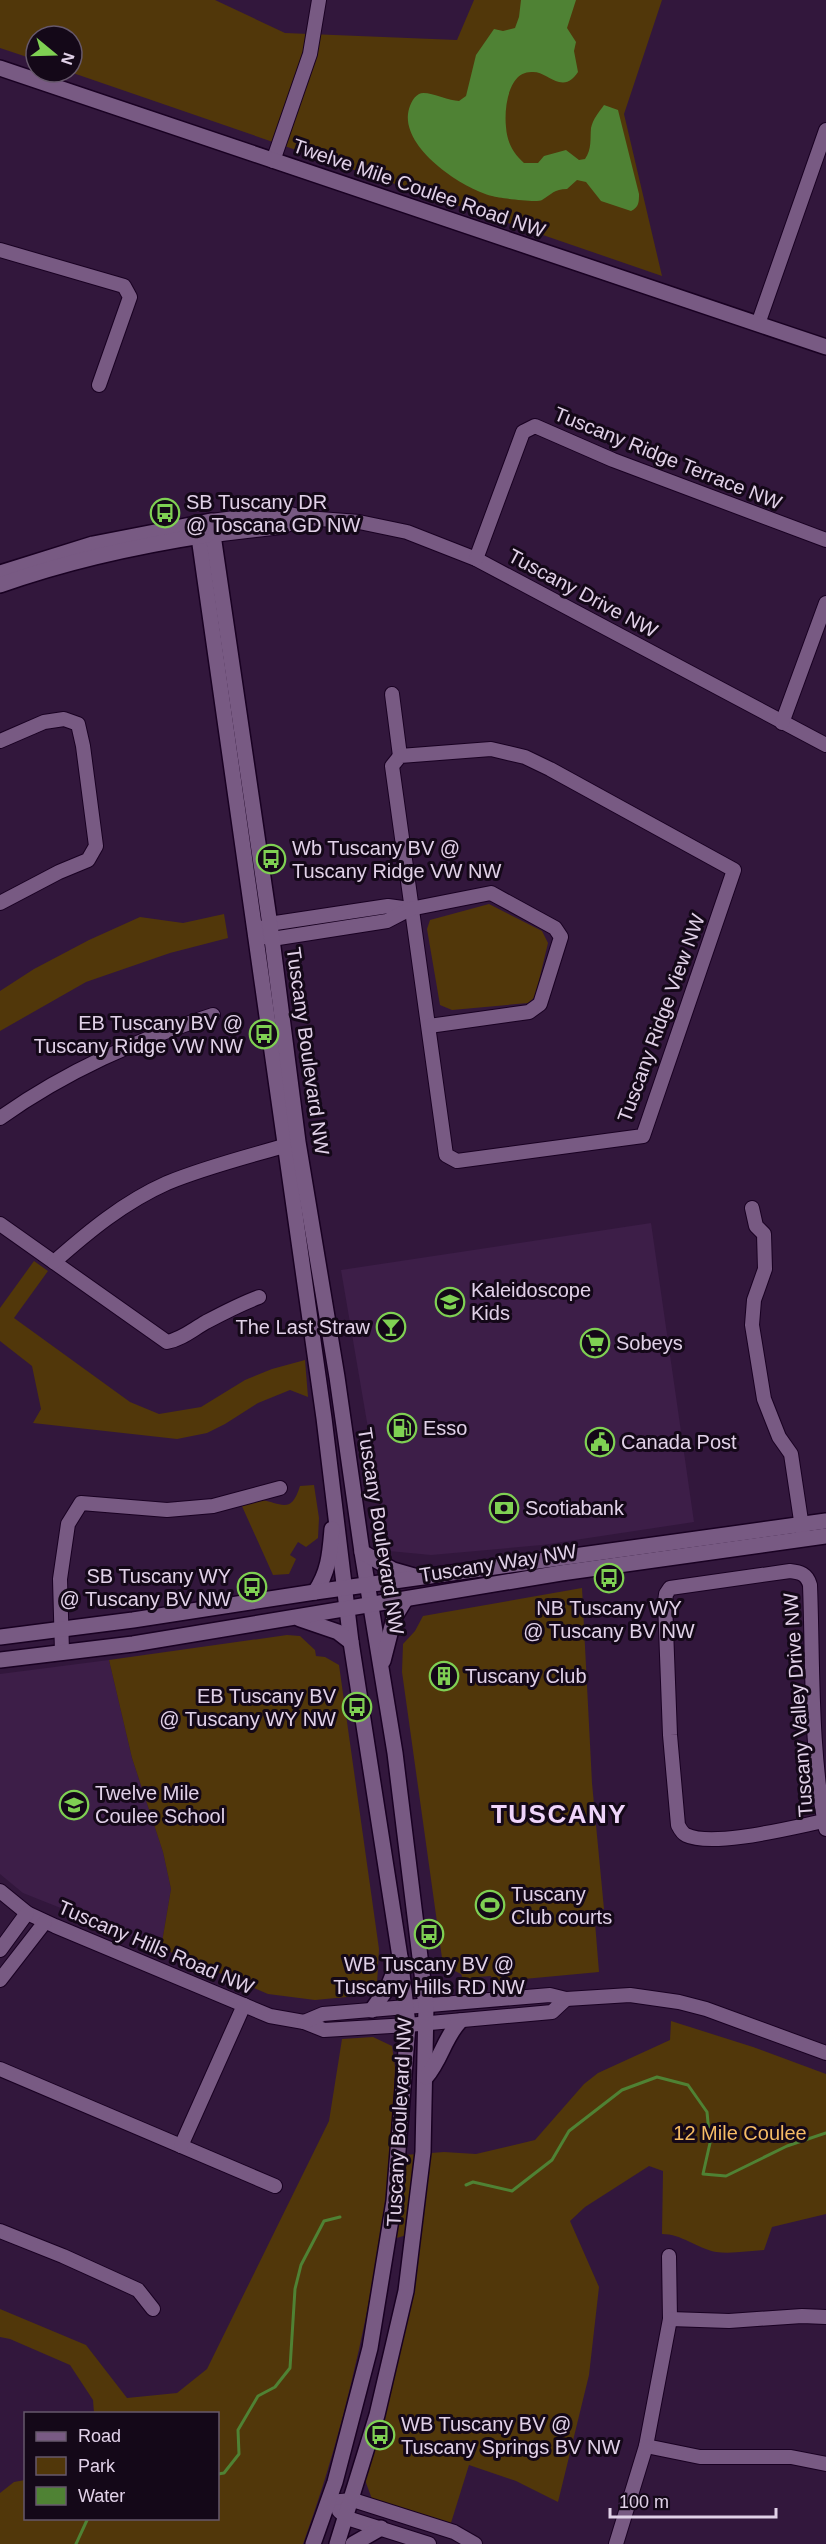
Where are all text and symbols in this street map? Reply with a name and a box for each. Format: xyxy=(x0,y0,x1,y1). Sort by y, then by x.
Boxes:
north arrow xyxy=(24,24,84,84)
text: N xyxy=(58,50,78,67)
street label: Twelve Mile Coulee Road NW xyxy=(290,134,548,242)
street label: Tuscany Ridge Terrace NW xyxy=(551,402,785,514)
place label: SB Tuscany DR @ Toscana GD NW xyxy=(186,491,361,536)
bus stop icon: SB Tuscany DR @ Toscana GD NW xyxy=(149,497,181,529)
street label: Tuscany Drive NW xyxy=(505,544,662,642)
place label: Wb Tuscany BV @ Tuscany Ridge VW NW xyxy=(292,837,501,882)
bus stop icon: Wb Tuscany BV @ Tuscany Ridge VW NW xyxy=(255,843,287,875)
street label: Tuscany Ridge View NW xyxy=(613,911,709,1125)
street label: Tuscany Boulevard NW xyxy=(283,946,333,1156)
place label: EB Tuscany BV @ Tuscany Ridge VW NW xyxy=(34,1012,243,1057)
bus stop icon: EB Tuscany BV @ Tuscany Ridge VW NW xyxy=(248,1018,280,1050)
place label: Kaleidoscope Kids xyxy=(471,1279,591,1324)
school or university icon: Kaleidoscope Kids xyxy=(434,1286,466,1318)
bar icon: The Last Straw xyxy=(375,1311,407,1343)
place label: The Last Straw xyxy=(235,1316,371,1338)
supermarket icon: Sobeys xyxy=(579,1327,611,1359)
place label: Sobeys xyxy=(616,1332,683,1354)
fuel station icon: Esso xyxy=(386,1412,418,1444)
place label: Esso xyxy=(423,1417,467,1439)
street label: Tuscany Boulevard NW xyxy=(354,1426,408,1636)
public building icon: Canada Post xyxy=(584,1426,616,1458)
place label: Canada Post xyxy=(621,1431,737,1453)
bank icon: Scotiabank xyxy=(488,1492,520,1524)
place label: Scotiabank xyxy=(525,1497,625,1519)
street label: Tuscany Way NW xyxy=(418,1540,578,1586)
bus stop icon: NB Tuscany WY @ Tuscany BV NW xyxy=(593,1562,625,1594)
place label: SB Tuscany WY @ Tuscany BV NW xyxy=(60,1565,231,1610)
bus stop icon: SB Tuscany WY @ Tuscany BV NW xyxy=(236,1571,268,1603)
street label: Tuscany Valley Drive NW xyxy=(779,1592,817,1818)
place label: NB Tuscany WY @ Tuscany BV NW xyxy=(523,1597,695,1642)
building icon: Tuscany Club xyxy=(428,1660,460,1692)
place label: Tuscany Club xyxy=(465,1665,587,1687)
place label: EB Tuscany BV @ Tuscany WY NW xyxy=(159,1685,337,1730)
bus stop icon: EB Tuscany BV @ Tuscany WY NW xyxy=(341,1691,373,1723)
place label: Twelve Mile Coulee School xyxy=(95,1782,225,1827)
school or university icon: Twelve Mile Coulee School xyxy=(58,1789,90,1821)
district label: TUSCANY xyxy=(491,1799,627,1829)
place label: Tuscany Club courts xyxy=(511,1883,612,1928)
sports icon: Tuscany Club courts xyxy=(474,1889,506,1921)
street label: Tuscany Hills Road NW xyxy=(55,1896,257,1998)
bus stop icon: WB Tuscany BV @ Tuscany Hills RD NW xyxy=(413,1918,445,1950)
place label: WB Tuscany BV @ Tuscany Hills RD NW xyxy=(333,1953,525,1998)
street label: Tuscany Boulevard NW xyxy=(383,2017,415,2227)
park label: 12 Mile Coulee xyxy=(673,2122,807,2144)
legend xyxy=(24,2412,219,2520)
place label: WB Tuscany BV @ Tuscany Springs BV NW xyxy=(401,2413,620,2458)
bus stop icon: WB Tuscany BV @ Tuscany Springs BV NW xyxy=(364,2419,396,2451)
text: Road xyxy=(78,2426,121,2446)
text: Park xyxy=(78,2456,116,2476)
scale bar xyxy=(610,2481,776,2519)
text: Water xyxy=(78,2486,125,2506)
text: 100 m xyxy=(619,2492,669,2512)

